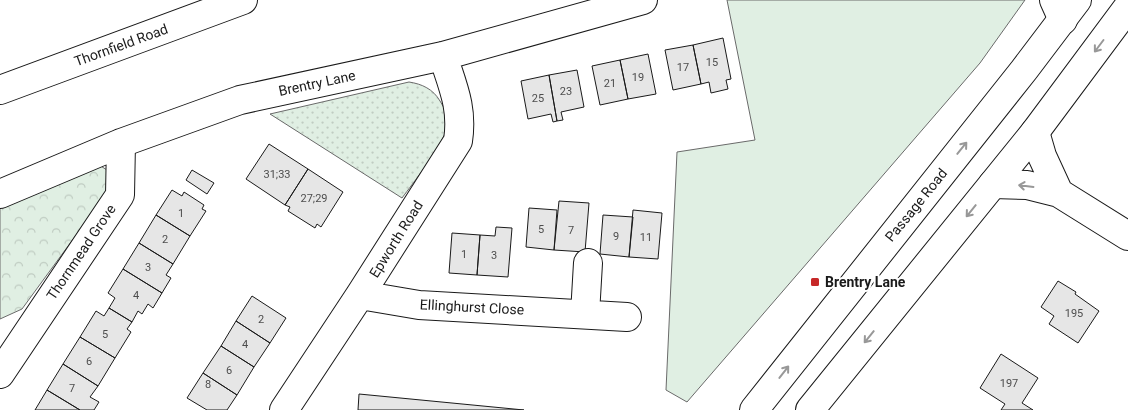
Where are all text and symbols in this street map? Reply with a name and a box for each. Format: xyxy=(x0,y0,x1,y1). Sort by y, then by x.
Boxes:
street label: Thornfield Road xyxy=(72,21,170,69)
one-way arrow xyxy=(1094,39,1104,53)
house number: 15 xyxy=(706,56,718,69)
house number: 17 xyxy=(677,61,689,74)
street label: Brentry Lane xyxy=(277,67,357,99)
house number: 19 xyxy=(632,71,644,84)
house number: 21 xyxy=(604,77,616,90)
house number: 23 xyxy=(560,85,572,98)
house number: 25 xyxy=(532,92,544,105)
one-way arrow xyxy=(956,142,967,155)
street label: Passage Road xyxy=(882,165,950,245)
house number: 31;33 xyxy=(263,168,291,181)
one-way arrow xyxy=(1019,181,1035,191)
house number: 27;29 xyxy=(300,192,328,205)
street label: Epworth Road xyxy=(366,198,426,280)
street label: Thornmead Grove xyxy=(43,201,119,303)
one-way arrow xyxy=(966,204,977,217)
house number: 1 xyxy=(178,207,184,220)
house number: 5 xyxy=(538,223,544,236)
house number: 7 xyxy=(568,224,574,237)
house number: 9 xyxy=(613,230,619,243)
house number: 11 xyxy=(640,231,652,244)
house number: 2 xyxy=(162,233,168,246)
house number: 1 xyxy=(461,248,467,261)
house number: 3 xyxy=(491,249,497,262)
house number: 3 xyxy=(145,261,151,274)
place label: Brentry Lane xyxy=(825,274,906,290)
marker: Brentry Lane xyxy=(809,276,821,288)
house number: 4 xyxy=(133,289,139,302)
street label: Ellinghurst Close xyxy=(419,296,525,318)
house number: 195 xyxy=(1065,307,1083,320)
house number: 2 xyxy=(258,313,264,326)
house number: 5 xyxy=(102,328,108,341)
one-way arrow xyxy=(864,331,875,344)
house number: 4 xyxy=(242,338,248,351)
house number: 6 xyxy=(86,355,92,368)
house number: 6 xyxy=(226,364,232,377)
one-way arrow xyxy=(779,366,790,379)
house number: 197 xyxy=(1000,377,1018,390)
house number: 8 xyxy=(205,378,211,391)
house number: 7 xyxy=(69,382,75,395)

